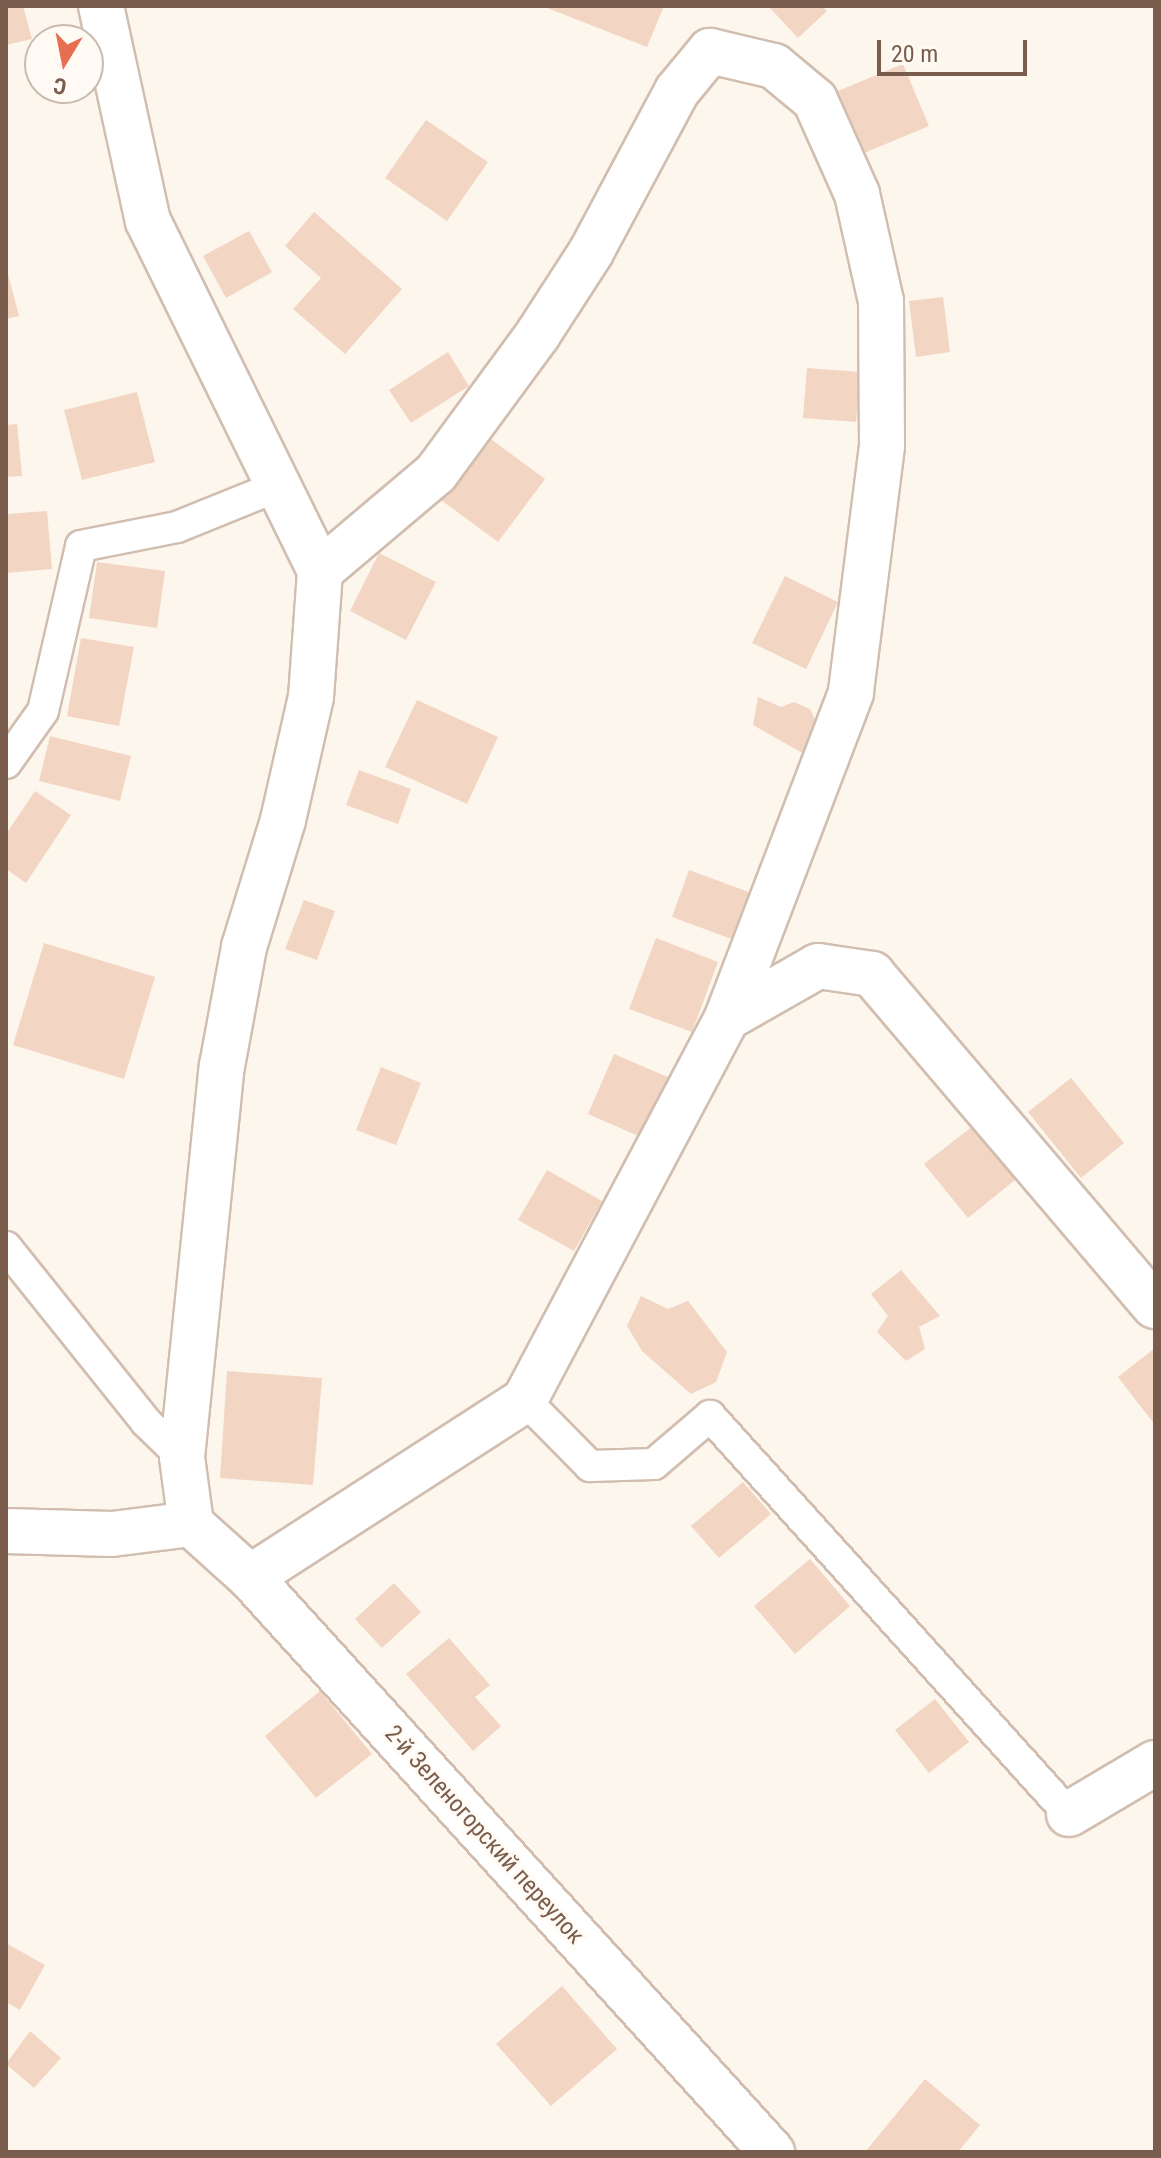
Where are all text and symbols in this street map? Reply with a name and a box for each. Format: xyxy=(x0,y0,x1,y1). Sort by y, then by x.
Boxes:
north arrow xyxy=(24,24,104,104)
scale bar xyxy=(881,24,1031,74)
text: 20 m xyxy=(891,40,938,68)
text: С xyxy=(52,73,68,100)
street label: 2-й Зеленогорский переулок xyxy=(378,1720,590,1950)

